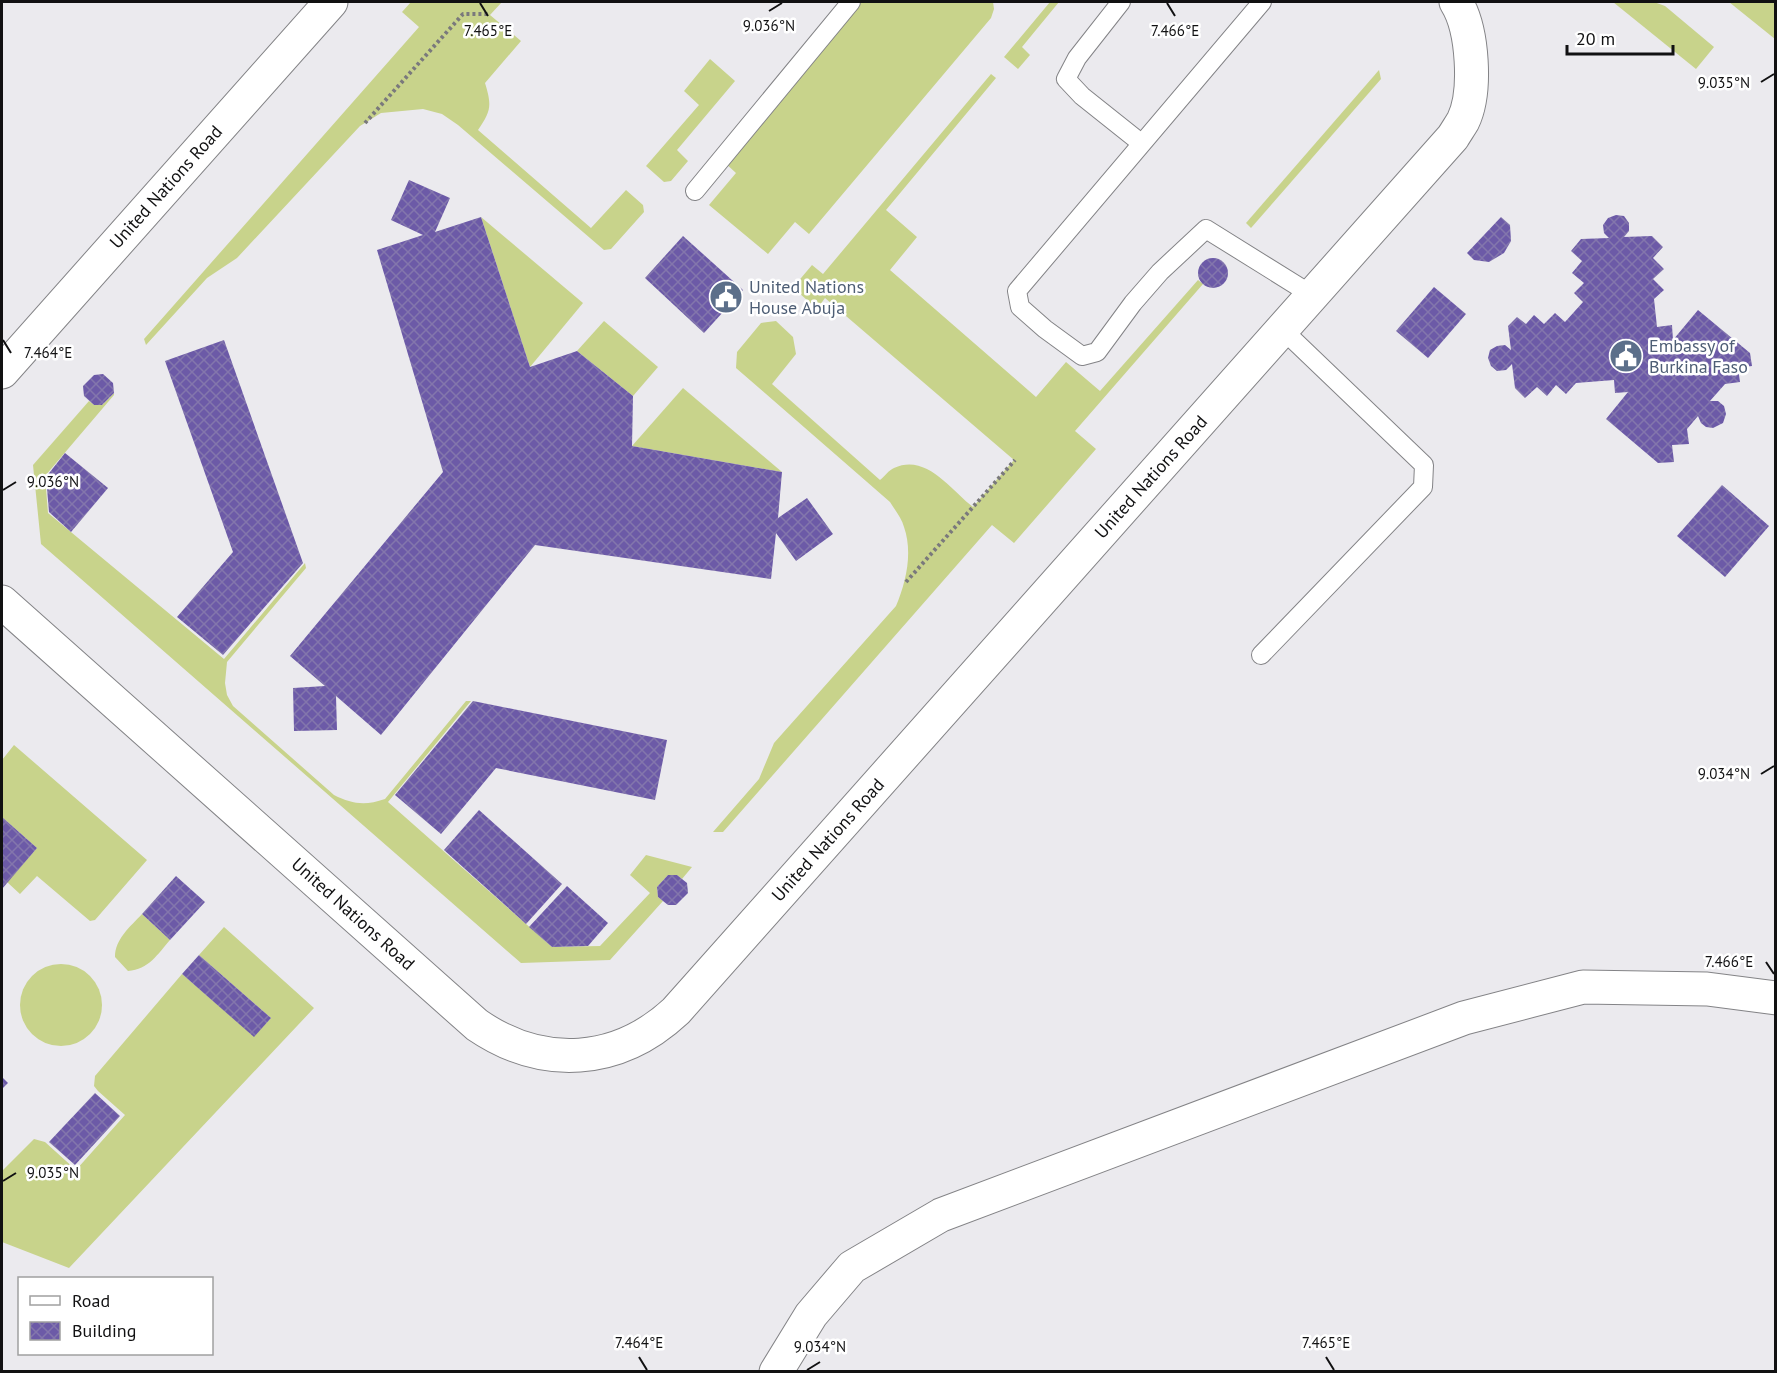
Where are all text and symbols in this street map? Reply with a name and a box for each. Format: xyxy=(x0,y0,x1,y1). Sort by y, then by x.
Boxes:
text: 9.036°N xyxy=(743,16,795,35)
scale bar xyxy=(1567,18,1674,56)
text: 7.465°E xyxy=(464,21,512,40)
text: 7.466°E xyxy=(1151,21,1199,40)
text: 20 m xyxy=(1576,27,1615,50)
text: 9.035°N xyxy=(1698,73,1750,92)
street label: United Nations Road xyxy=(104,120,227,253)
place label: United Nations House Abuja xyxy=(749,275,864,319)
public building icon: United Nations House Abuja xyxy=(708,279,744,315)
place label: Embassy of Burkina Faso xyxy=(1649,334,1748,378)
public building icon: Embassy of Burkina Faso xyxy=(1608,338,1644,374)
text: 7.464°E xyxy=(24,343,72,362)
street label: United Nations Road xyxy=(1089,410,1212,543)
text: 9.036°N xyxy=(27,472,79,491)
text: 9.034°N xyxy=(1698,764,1750,783)
street label: United Nations Road xyxy=(766,773,889,906)
street label: United Nations Road xyxy=(287,852,420,975)
text: 7.466°E xyxy=(1705,952,1753,971)
text: 9.035°N xyxy=(27,1163,79,1182)
legend xyxy=(18,1277,213,1355)
text: Road xyxy=(72,1289,110,1312)
text: Building xyxy=(72,1319,136,1342)
text: 7.464°E xyxy=(615,1333,663,1352)
text: 7.465°E xyxy=(1302,1333,1350,1352)
text: 9.034°N xyxy=(794,1337,846,1356)

